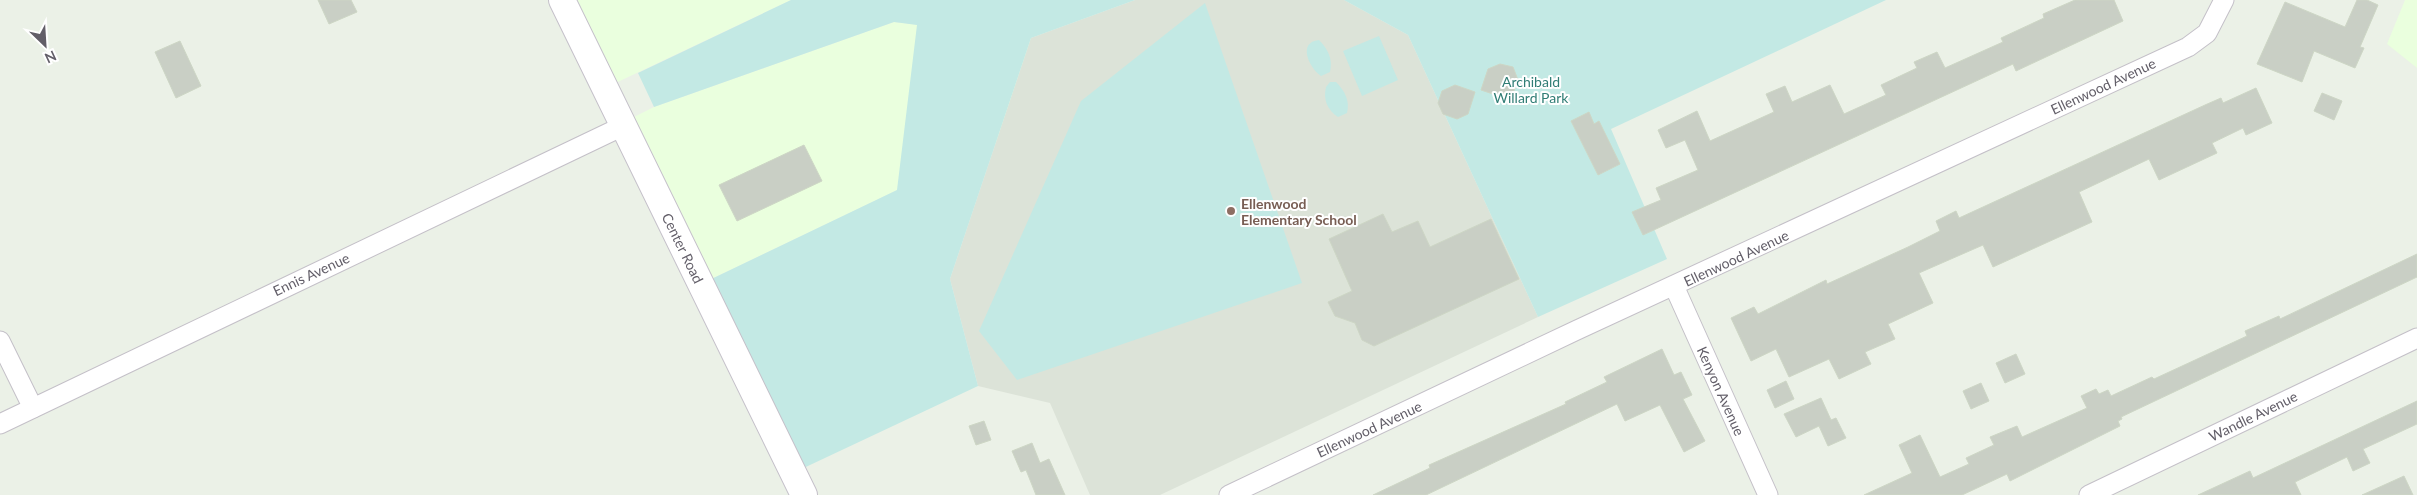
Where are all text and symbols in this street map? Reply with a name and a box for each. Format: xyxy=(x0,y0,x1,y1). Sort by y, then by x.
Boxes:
north arrow xyxy=(20,20,70,70)
text: N xyxy=(42,47,59,67)
street label: Ellenwood Avenue xyxy=(2048,54,2158,118)
park label: Archibald Willard Park xyxy=(1494,73,1569,106)
place label: Ellenwood Elementary School xyxy=(1241,195,1357,228)
marker: Ellenwood Elementary School xyxy=(1225,205,1237,217)
street label: Center Road xyxy=(659,210,707,286)
street label: Ellenwood Avenue xyxy=(1681,226,1791,290)
street label: Ennis Avenue xyxy=(270,249,352,299)
street label: Kenyon Avenue xyxy=(1694,344,1748,438)
street label: Wandle Avenue xyxy=(2206,387,2300,445)
street label: Ellenwood Avenue xyxy=(1314,397,1424,461)

